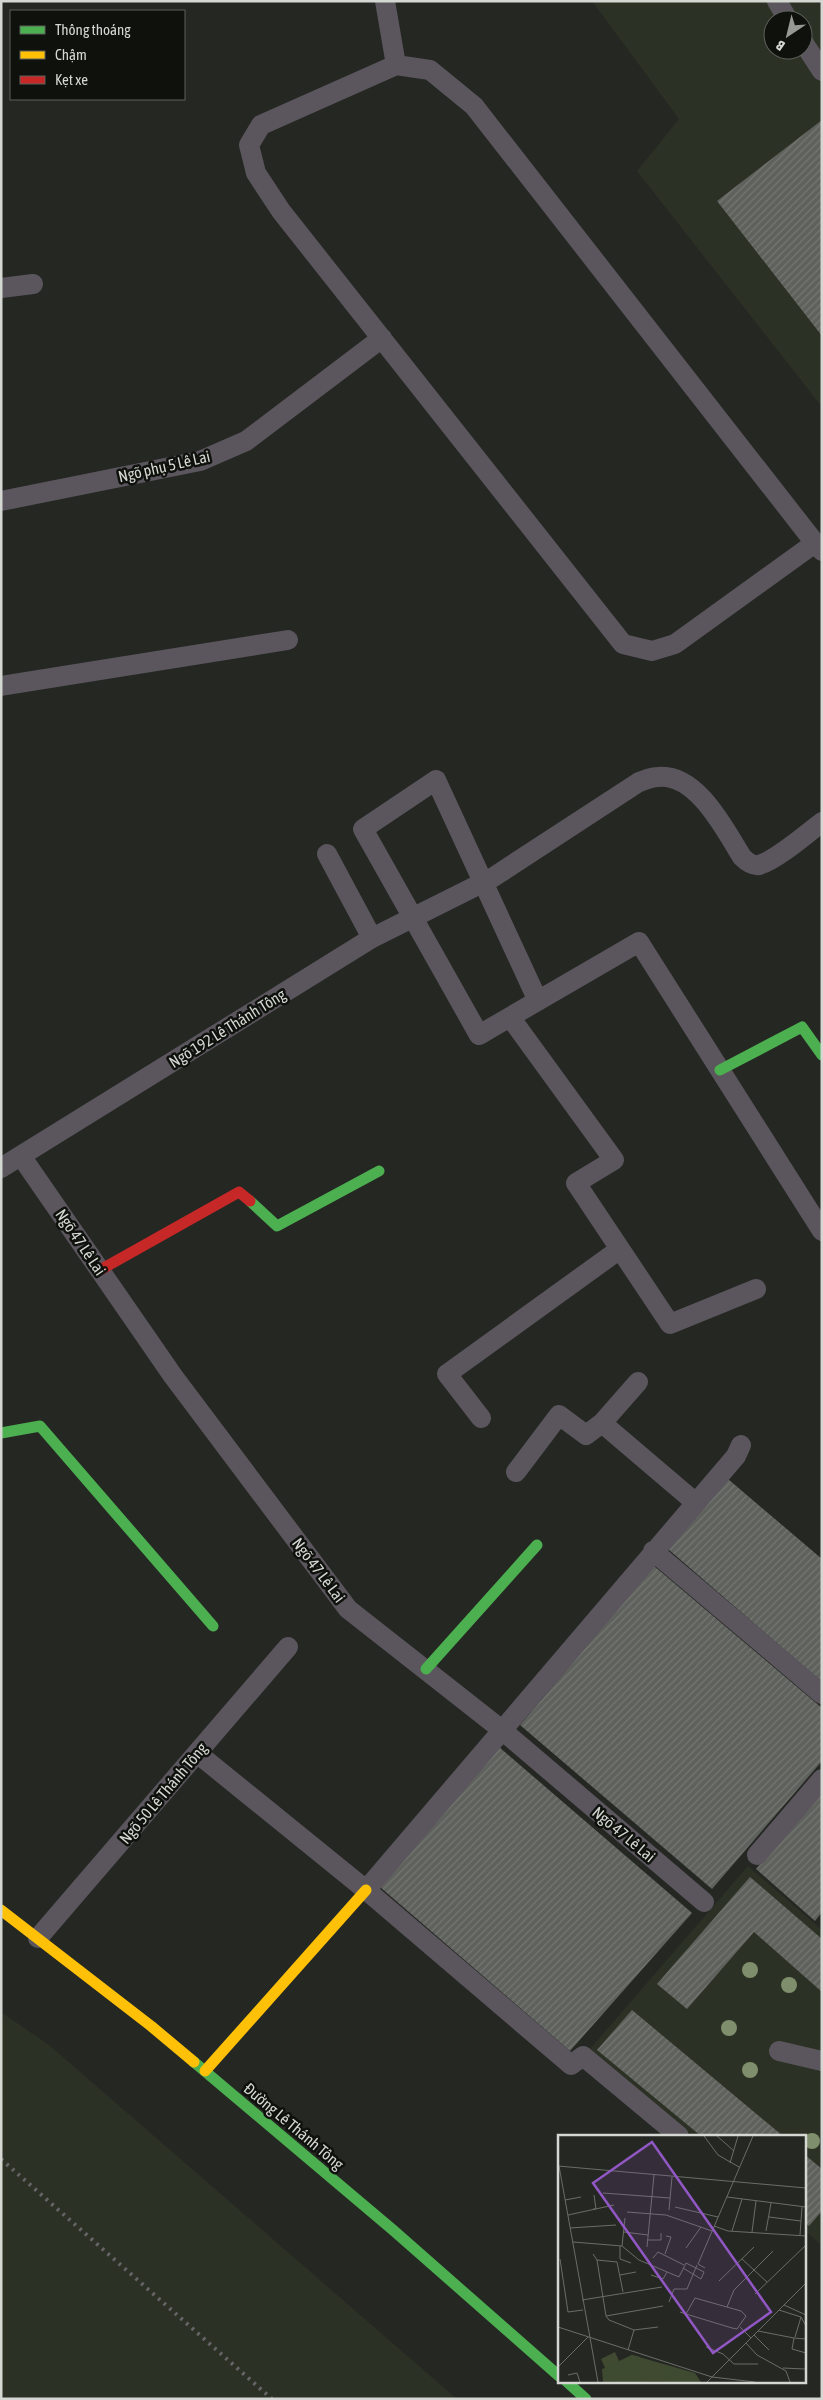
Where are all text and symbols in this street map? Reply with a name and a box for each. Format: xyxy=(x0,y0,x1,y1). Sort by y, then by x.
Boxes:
legend xyxy=(10,10,185,100)
north arrow xyxy=(763,10,813,60)
text: Thông thoáng xyxy=(55,21,131,38)
text: B xyxy=(773,37,788,54)
text: Chậm xyxy=(55,46,87,63)
text: Kẹt xe xyxy=(55,71,88,88)
street label: Ngõ phụ 5 Lê Lai xyxy=(116,447,212,486)
street label: Ngõ 192 Lê Thánh Tông xyxy=(165,985,289,1072)
street label: Ngõ 47 Lê Lai xyxy=(51,1206,110,1279)
street label: Ngõ 47 Lê Lai xyxy=(288,1534,349,1606)
street label: Ngõ 50 Lê Thánh Tông xyxy=(115,1739,211,1848)
street label: Ngõ 47 Lê Lai xyxy=(588,1803,659,1866)
street label: Đường Lê Thánh Tông xyxy=(240,2079,348,2174)
inset map xyxy=(558,2135,806,2382)

